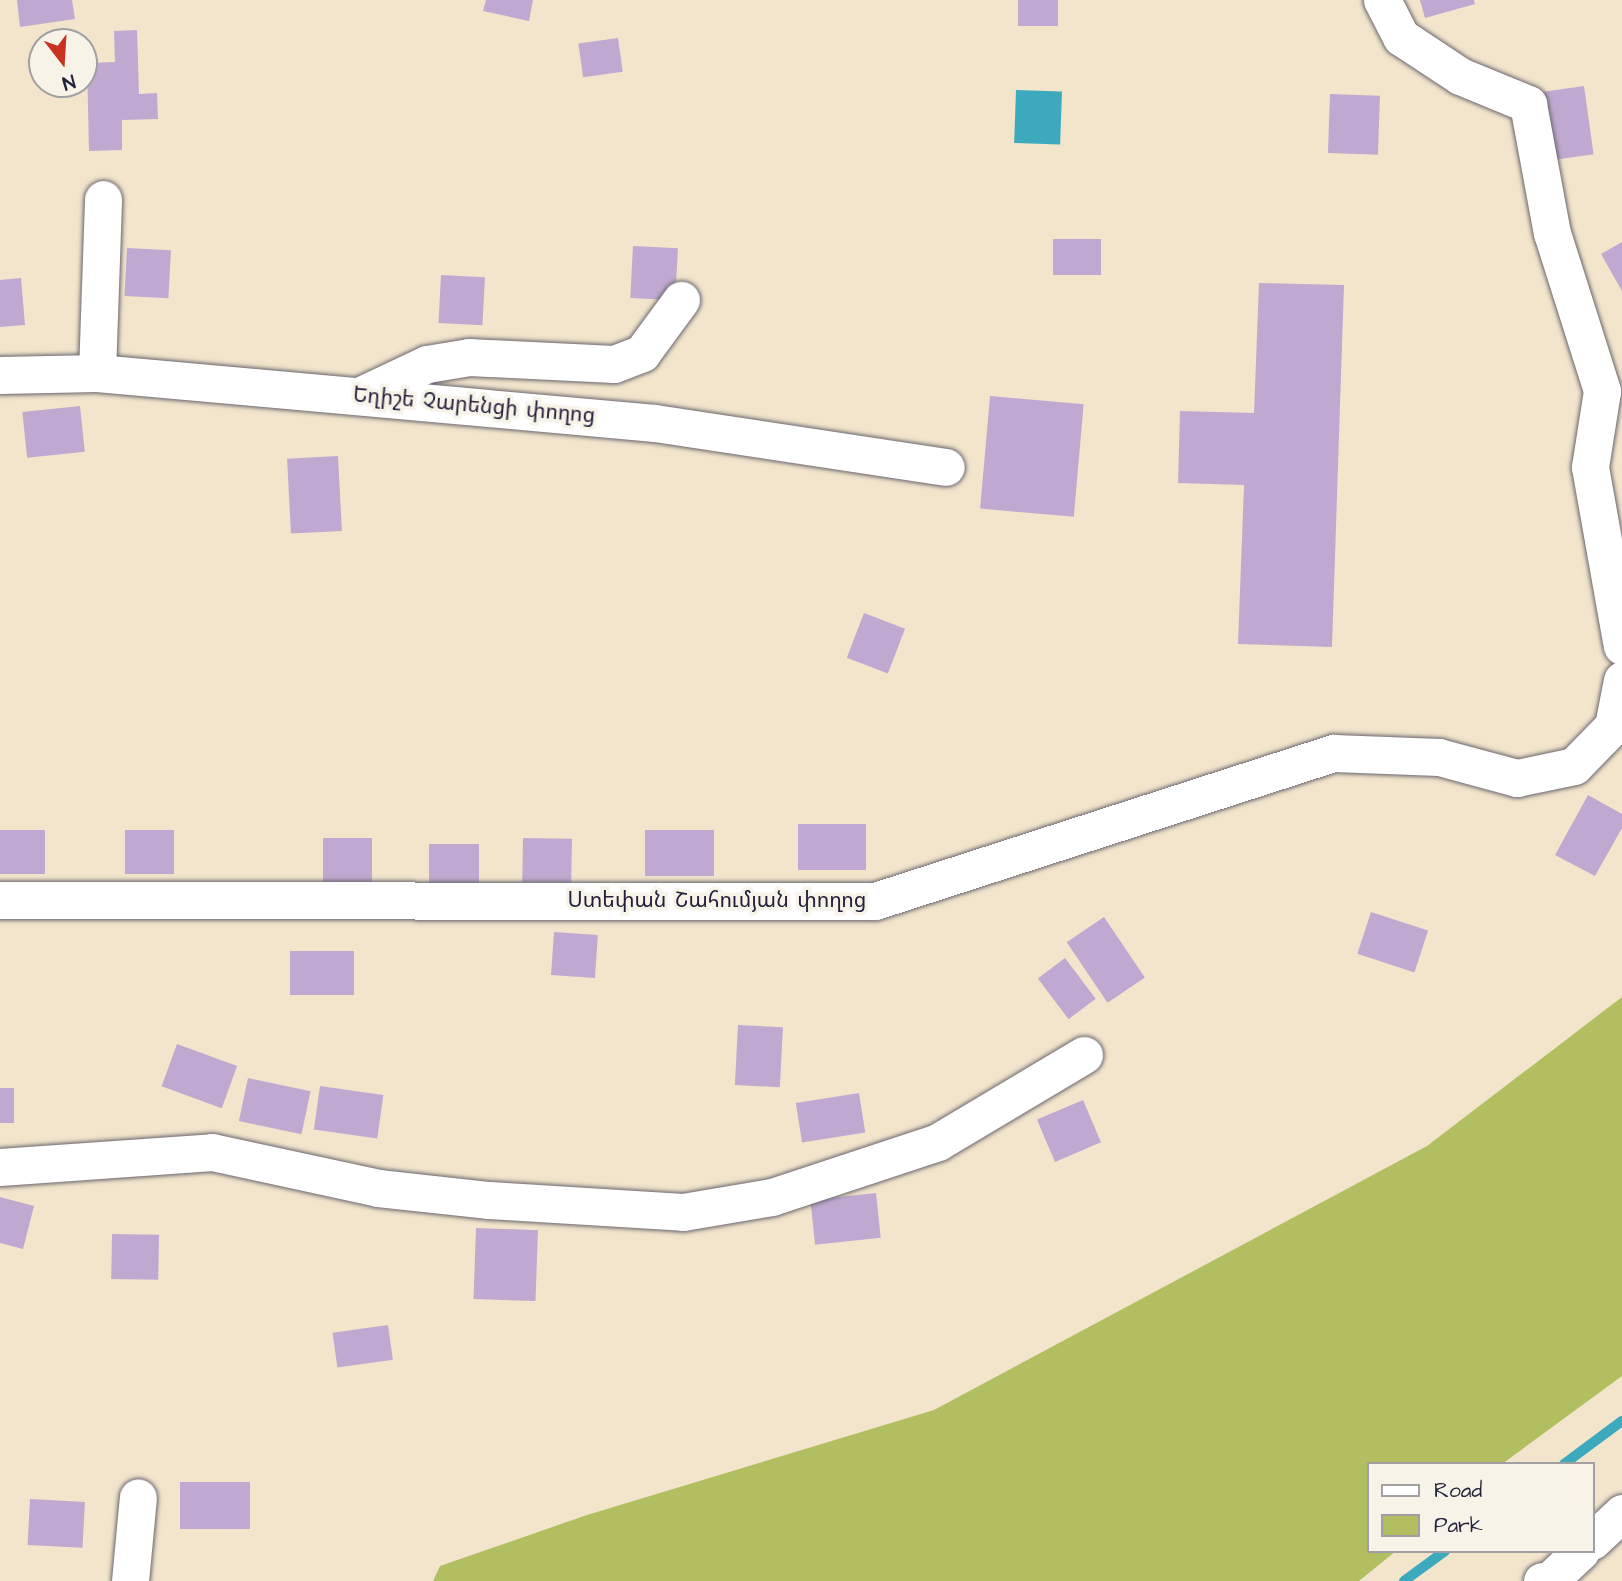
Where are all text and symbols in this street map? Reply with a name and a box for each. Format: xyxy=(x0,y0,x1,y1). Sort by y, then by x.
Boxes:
north arrow xyxy=(28,28,98,98)
text: N xyxy=(59,67,78,96)
street label: Եղիշե Չարենցի փողոց xyxy=(352,383,596,429)
street label: Ստեփան Շահումյան փողոց xyxy=(568,888,866,914)
legend xyxy=(1366,1462,1594,1553)
text: Road xyxy=(1434,1476,1482,1505)
text: Park xyxy=(1434,1511,1483,1540)

